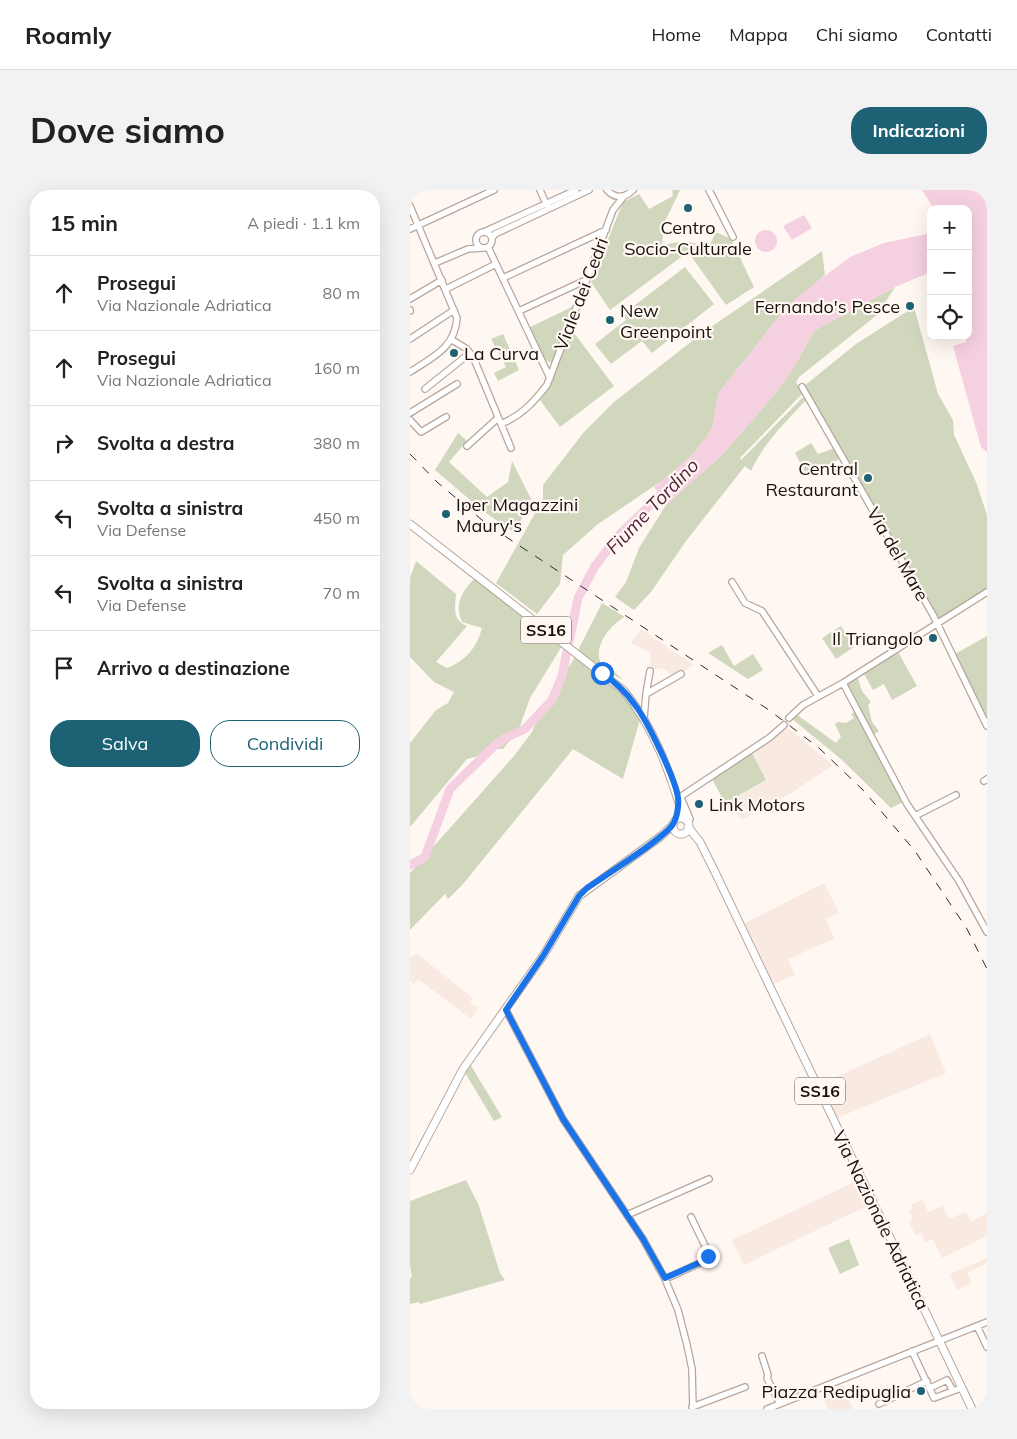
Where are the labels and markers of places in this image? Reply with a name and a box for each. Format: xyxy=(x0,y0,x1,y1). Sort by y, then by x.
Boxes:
marker: Centro Socio-Culturale xyxy=(682,202,694,214)
place label: Centro Socio-Culturale xyxy=(624,216,752,260)
place label: Fernando's Pesce xyxy=(755,295,900,318)
place label: New Greenpoint xyxy=(620,299,712,343)
marker: Fernando's Pesce xyxy=(904,300,916,312)
marker: New Greenpoint xyxy=(604,314,616,326)
place label: La Curva xyxy=(464,342,539,365)
marker: La Curva xyxy=(448,347,460,359)
place label: Central Restaurant xyxy=(766,457,858,501)
marker: Central Restaurant xyxy=(862,472,874,484)
place label: Iper Magazzini Maury's xyxy=(456,493,578,537)
marker: Iper Magazzini Maury's xyxy=(440,508,452,520)
place label: Il Triangolo xyxy=(832,627,923,650)
marker: Il Triangolo xyxy=(927,632,939,644)
place label: Link Motors xyxy=(709,793,805,816)
marker: Link Motors xyxy=(693,798,705,810)
place label: Piazza Redipuglia xyxy=(762,1380,911,1403)
marker: Piazza Redipuglia xyxy=(915,1385,927,1397)

